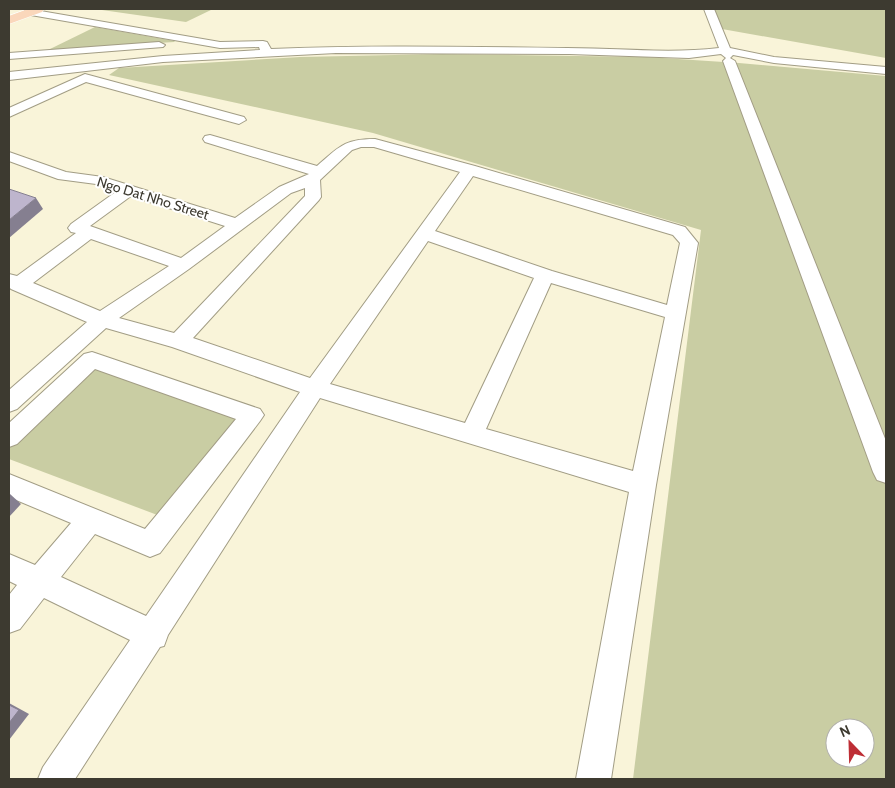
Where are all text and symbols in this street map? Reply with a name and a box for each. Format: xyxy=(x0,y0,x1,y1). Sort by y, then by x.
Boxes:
street label: Ngo Dat Nho Street xyxy=(95,172,211,224)
north arrow xyxy=(825,718,875,768)
text: N xyxy=(837,721,853,741)

